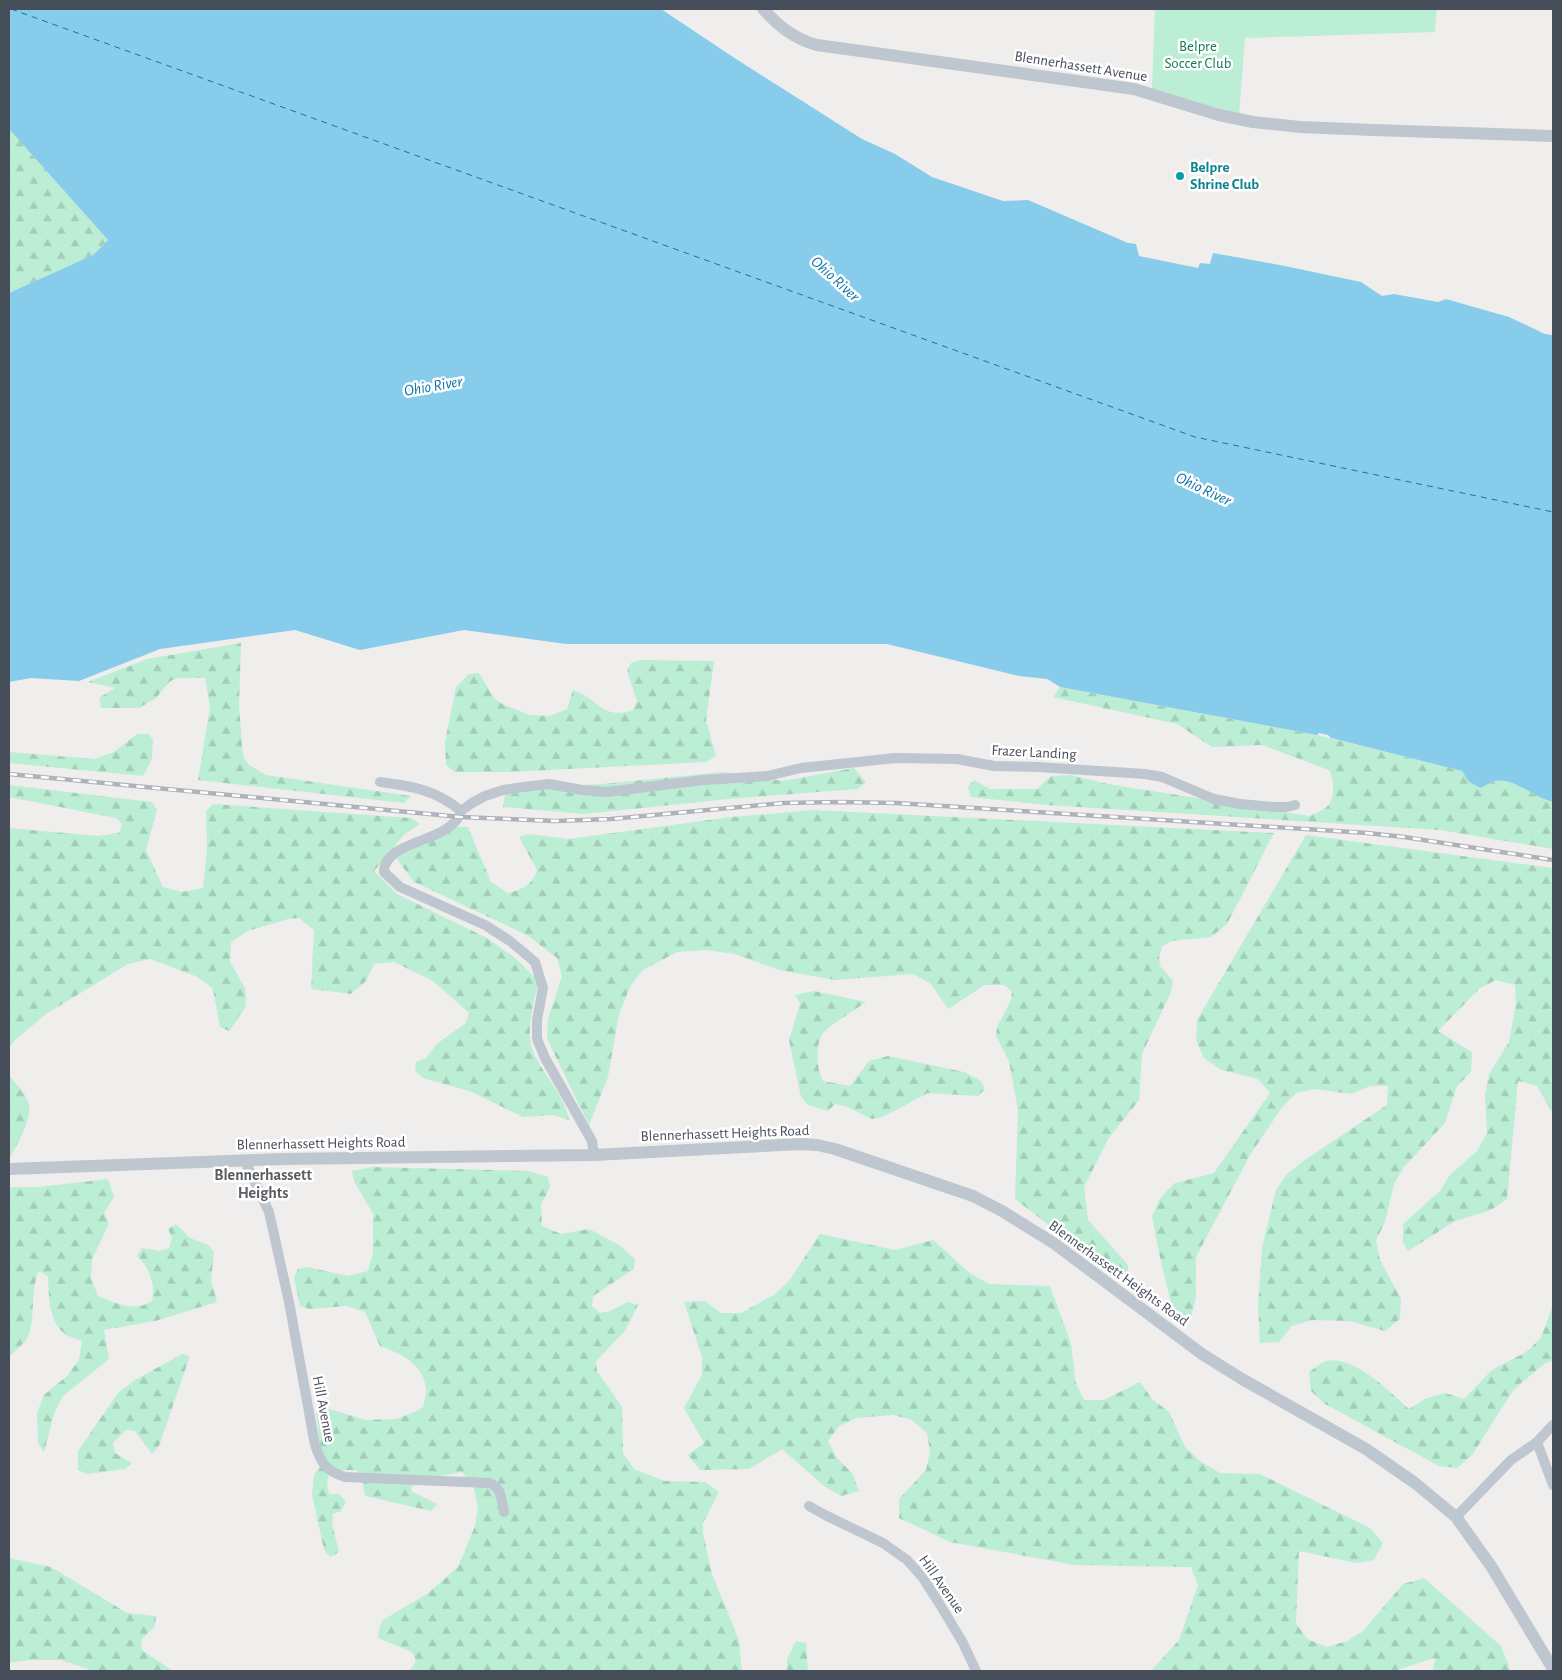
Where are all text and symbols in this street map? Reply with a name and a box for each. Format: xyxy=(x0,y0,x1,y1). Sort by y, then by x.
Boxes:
park label: Belpre Soccer Club xyxy=(1165,39,1232,71)
street label: Blennerhassett Avenue xyxy=(1013,49,1148,84)
place label: Belpre Shrine Club xyxy=(1190,160,1259,192)
marker: Belpre Shrine Club xyxy=(1174,170,1186,182)
water label: Ohio River xyxy=(808,253,863,305)
water label: Ohio River xyxy=(403,373,464,399)
water label: Ohio River xyxy=(1173,469,1234,509)
street label: Frazer Landing xyxy=(991,743,1077,762)
street label: Blennerhassett Heights Road xyxy=(640,1123,810,1144)
street label: Blennerhassett Heights Road xyxy=(236,1135,406,1152)
district label: Blennerhassett Heights xyxy=(214,1167,312,1201)
street label: Blennerhassett Heights Road xyxy=(1046,1218,1192,1329)
street label: Hill Avenue xyxy=(310,1375,337,1444)
street label: Hill Avenue xyxy=(916,1552,967,1616)

